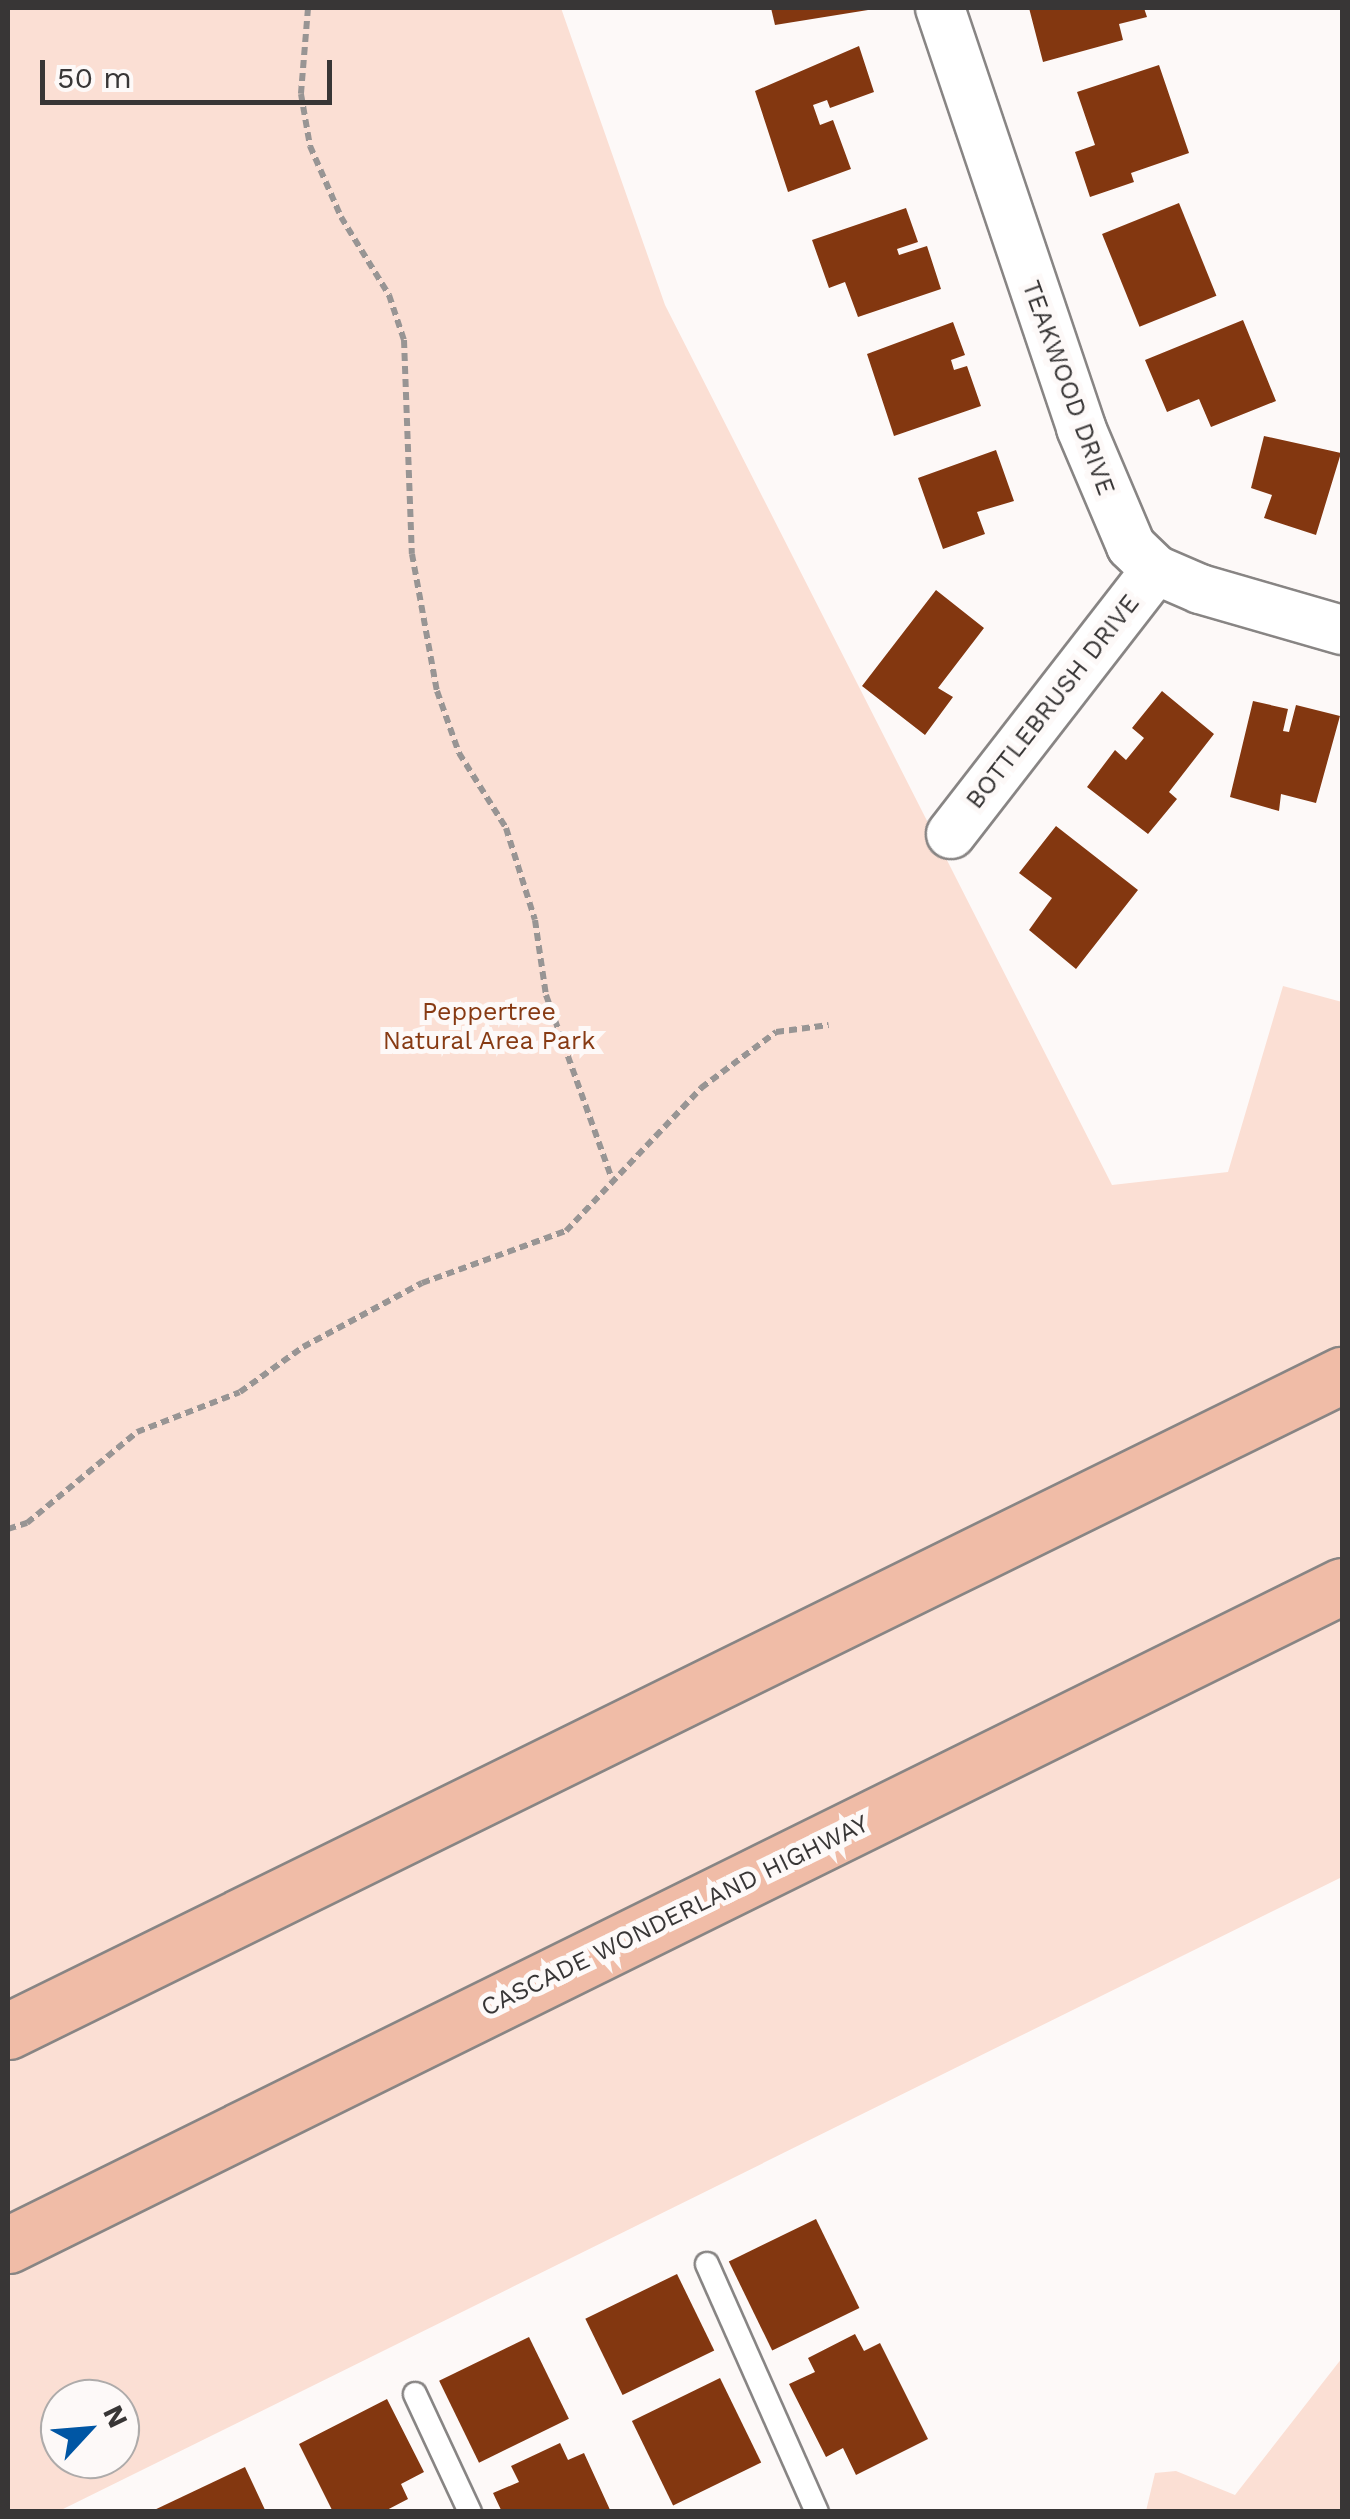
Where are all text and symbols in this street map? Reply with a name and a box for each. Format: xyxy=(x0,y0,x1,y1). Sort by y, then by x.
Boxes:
scale bar xyxy=(45,40,338,102)
text: 50 m xyxy=(57,60,132,95)
street label: TEAKWOOD DRIVE xyxy=(1015,277,1121,499)
street label: BOTTLEBRUSH DRIVE xyxy=(960,589,1146,815)
park label: Peppertree Natural Area Park xyxy=(381,998,597,1057)
street label: CASCADE WONDERLAND HIGHWAY xyxy=(476,1809,874,2023)
north arrow xyxy=(40,2379,140,2479)
text: N xyxy=(96,2400,135,2433)

